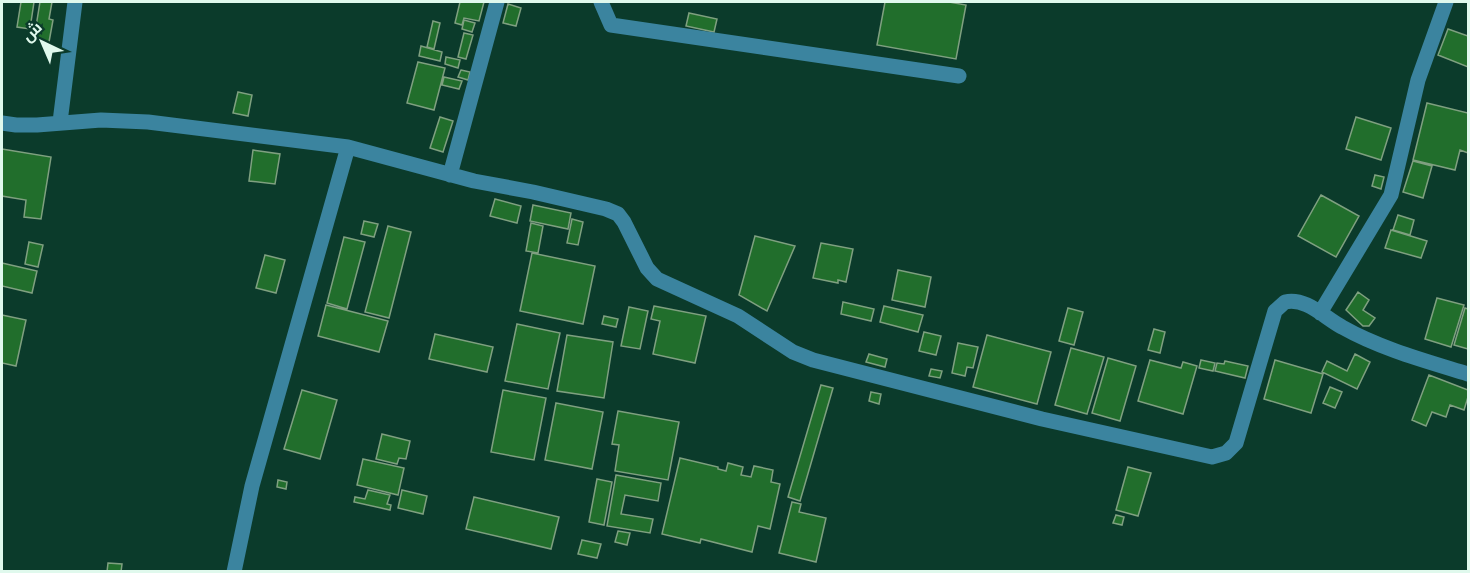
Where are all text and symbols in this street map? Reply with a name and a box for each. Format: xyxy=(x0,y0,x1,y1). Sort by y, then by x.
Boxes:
north arrow xyxy=(12,12,72,72)
text: ش xyxy=(17,17,46,46)

